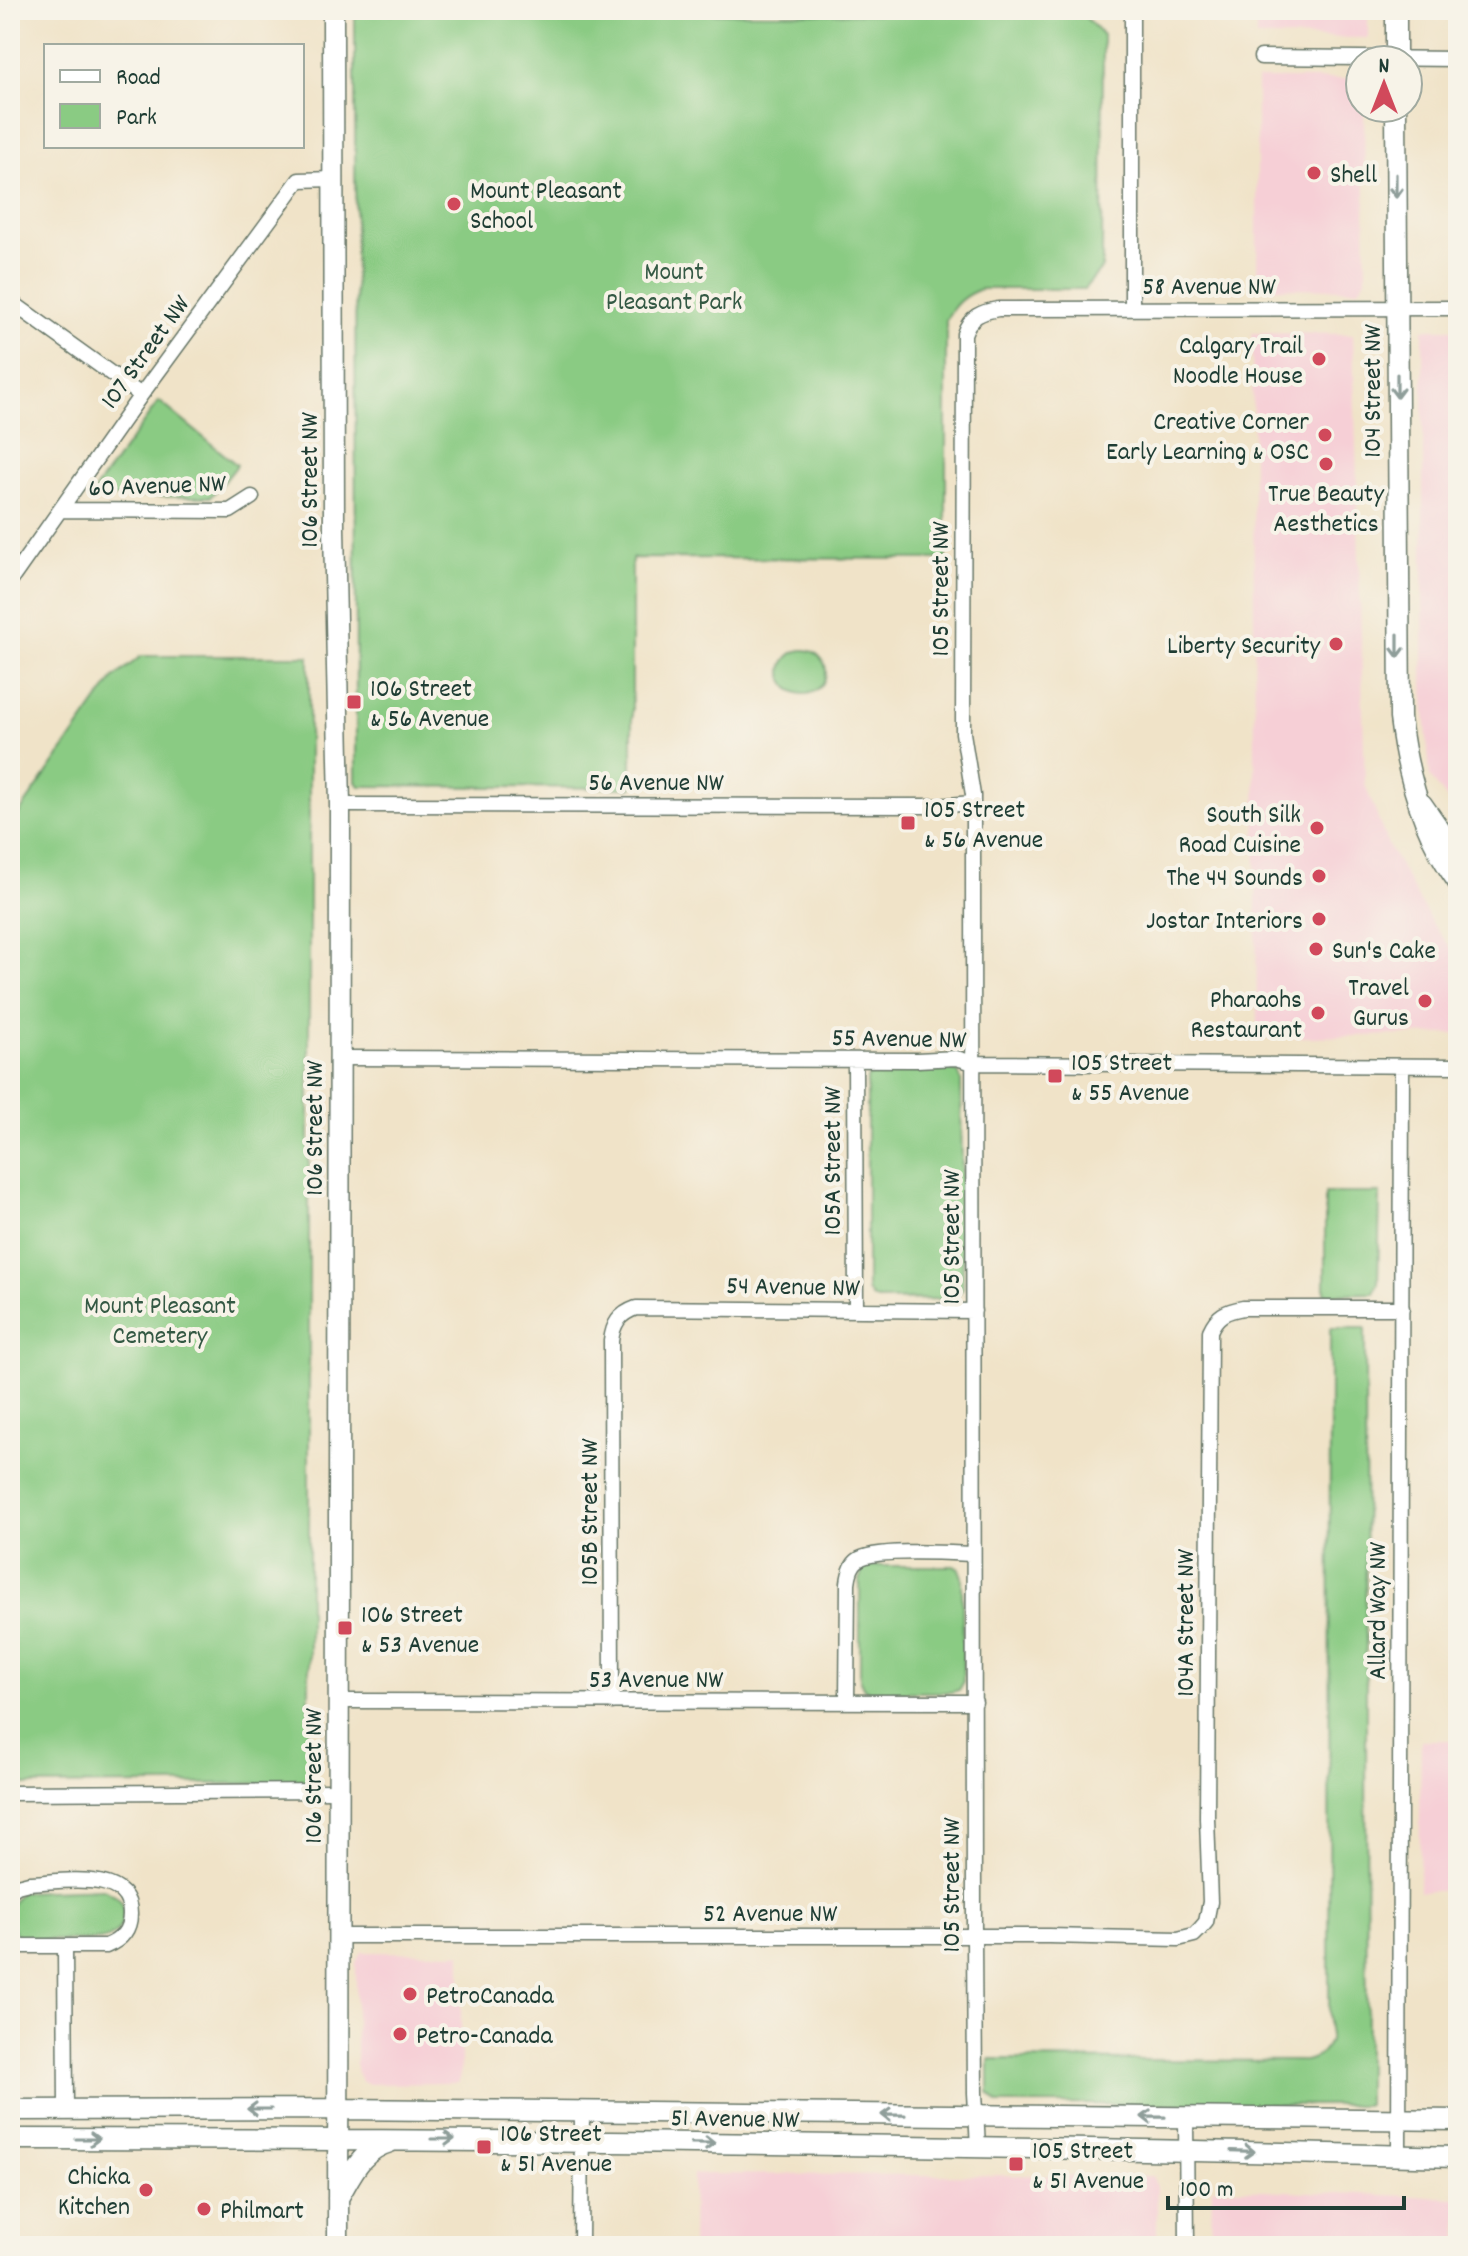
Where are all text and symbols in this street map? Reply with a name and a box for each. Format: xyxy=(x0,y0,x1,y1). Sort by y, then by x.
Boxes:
legend xyxy=(44,44,304,148)
north arrow xyxy=(1344,44,1424,124)
text: N xyxy=(1379,52,1390,83)
text: Road xyxy=(116,62,161,96)
text: Park xyxy=(116,102,157,136)
place label: Shell xyxy=(1330,158,1377,195)
marker: Shell xyxy=(1305,164,1323,182)
one-way arrow xyxy=(1388,172,1404,199)
place label: Mount Pleasant School xyxy=(470,174,622,241)
marker: Mount Pleasant School xyxy=(445,195,463,213)
park label: Mount Pleasant Park xyxy=(606,255,742,322)
street label: 58 Avenue NW xyxy=(1142,270,1276,307)
street label: 107 Street NW xyxy=(93,288,201,418)
street label: 104 Street NW xyxy=(1356,324,1393,458)
place label: Calgary Trail Noodle House xyxy=(1173,329,1303,396)
marker: Calgary Trail Noodle House xyxy=(1310,350,1328,368)
one-way arrow xyxy=(1389,372,1405,399)
place label: Creative Corner Early Learning & OSC xyxy=(1106,405,1309,472)
street label: 106 Street NW xyxy=(293,412,330,548)
marker: Creative Corner Early Learning & OSC xyxy=(1316,426,1334,444)
marker: True Beauty Aesthetics xyxy=(1317,455,1335,473)
street label: 60 Avenue NW xyxy=(88,467,227,508)
place label: True Beauty Aesthetics xyxy=(1268,477,1384,544)
street label: 105 Street NW xyxy=(924,522,961,656)
place label: Liberty Security xyxy=(1167,629,1320,666)
one-way arrow xyxy=(1390,632,1406,659)
marker: Liberty Security xyxy=(1327,635,1345,653)
place label: 106 Street & 56 Avenue xyxy=(370,672,489,739)
marker: 106 Street & 56 Avenue xyxy=(345,693,363,711)
street label: 56 Avenue NW xyxy=(588,766,724,803)
place label: 105 Street & 56 Avenue xyxy=(924,793,1043,860)
place label: South Silk Road Cuisine xyxy=(1178,798,1301,865)
marker: 105 Street & 56 Avenue xyxy=(899,814,917,832)
marker: South Silk Road Cuisine xyxy=(1308,819,1326,837)
place label: The 44 Sounds xyxy=(1166,861,1303,898)
marker: The 44 Sounds xyxy=(1310,867,1328,885)
place label: Jostar Interiors xyxy=(1146,904,1303,941)
marker: Jostar Interiors xyxy=(1310,910,1328,928)
place label: Sun's Cake xyxy=(1332,934,1436,971)
marker: Sun's Cake xyxy=(1307,940,1325,958)
place label: Travel Gurus xyxy=(1348,971,1409,1038)
place label: Pharaohs Restaurant xyxy=(1191,983,1302,1050)
marker: Travel Gurus xyxy=(1416,992,1434,1010)
marker: Pharaohs Restaurant xyxy=(1309,1004,1327,1022)
street label: 55 Avenue NW xyxy=(831,1021,967,1060)
place label: 105 Street & 55 Avenue xyxy=(1071,1046,1190,1113)
street label: 106 Street NW xyxy=(298,1060,335,1196)
marker: 105 Street & 55 Avenue xyxy=(1046,1067,1064,1085)
street label: 105A Street NW xyxy=(816,1086,853,1235)
street label: 105 Street NW xyxy=(935,1170,972,1304)
street label: 54 Avenue NW xyxy=(726,1269,860,1308)
park label: Mount Pleasant Cemetery xyxy=(84,1289,236,1356)
street label: 105B Street NW xyxy=(573,1438,610,1586)
street label: Allard Way NW xyxy=(1361,1542,1398,1680)
street label: 104A Street NW xyxy=(1169,1549,1206,1697)
place label: 106 Street & 53 Avenue xyxy=(361,1598,479,1665)
marker: 106 Street & 53 Avenue xyxy=(336,1619,354,1637)
street label: 53 Avenue NW xyxy=(589,1663,723,1700)
street label: 106 Street NW xyxy=(297,1708,334,1844)
street label: 105 Street NW xyxy=(935,1818,972,1952)
street label: 52 Avenue NW xyxy=(703,1897,837,1934)
place label: PetroCanada xyxy=(426,1979,554,2016)
marker: PetroCanada xyxy=(401,1985,419,2003)
place label: Petro-Canada xyxy=(416,2019,553,2056)
marker: Petro-Canada xyxy=(391,2025,409,2043)
one-way arrow xyxy=(246,2101,273,2117)
street label: 51 Avenue NW xyxy=(670,2101,800,2140)
one-way arrow xyxy=(880,2107,907,2123)
one-way arrow xyxy=(1140,2109,1167,2125)
place label: 106 Street & 51 Avenue xyxy=(500,2117,612,2184)
one-way arrow xyxy=(74,2131,101,2147)
one-way arrow xyxy=(429,2131,456,2147)
place label: 105 Street & 51 Avenue xyxy=(1032,2134,1144,2201)
one-way arrow xyxy=(689,2135,716,2150)
marker: 106 Street & 51 Avenue xyxy=(475,2138,493,2156)
one-way arrow xyxy=(1229,2143,1256,2158)
marker: 105 Street & 51 Avenue xyxy=(1007,2155,1025,2173)
place label: Chicka Kitchen xyxy=(58,2160,131,2227)
scale bar xyxy=(1168,2160,1404,2210)
text: 100 m xyxy=(1180,2174,1233,2208)
marker: Chicka Kitchen xyxy=(137,2181,155,2199)
place label: Philmart xyxy=(220,2194,304,2231)
marker: Philmart xyxy=(195,2200,213,2218)

